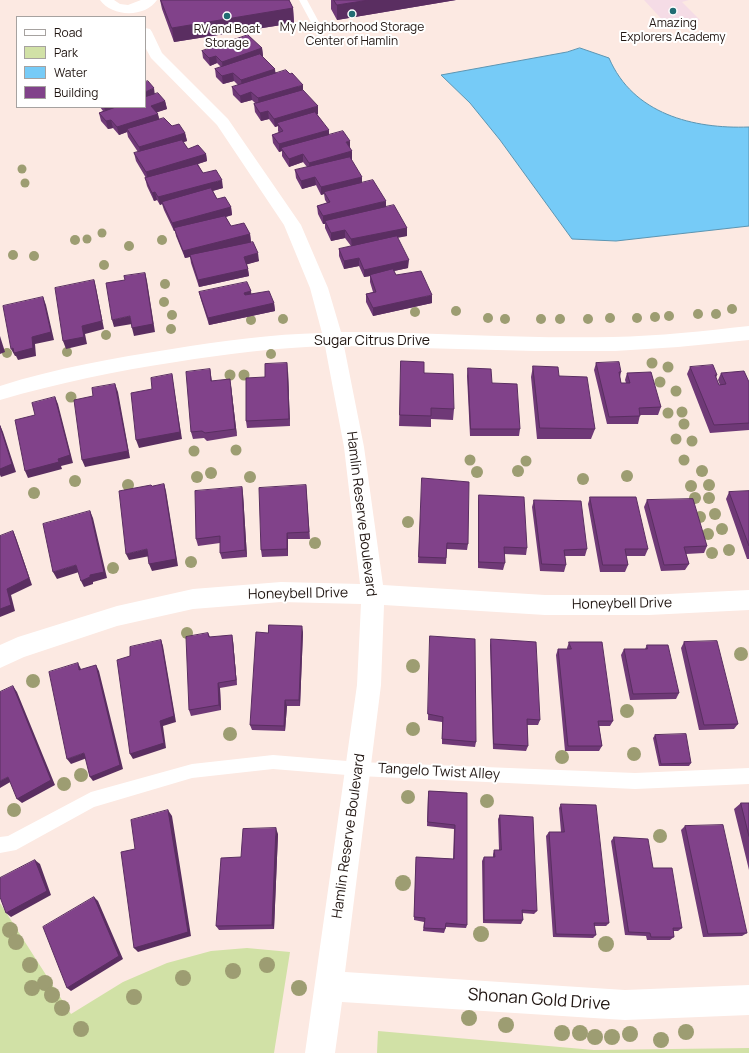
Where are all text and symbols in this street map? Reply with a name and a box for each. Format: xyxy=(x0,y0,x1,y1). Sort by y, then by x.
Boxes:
marker: Amazing Explorers Academy xyxy=(668,6,678,16)
marker: My Neighborhood Storage Center of Hamlin xyxy=(347,9,357,19)
marker: RV and Boat Storage xyxy=(222,11,232,21)
legend xyxy=(16,16,146,108)
place label: Amazing Explorers Academy xyxy=(620,17,726,45)
place label: My Neighborhood Storage Center of Hamlin xyxy=(280,21,424,49)
place label: RV and Boat Storage xyxy=(194,23,260,51)
text: Road xyxy=(54,24,82,41)
text: Park xyxy=(54,44,78,61)
text: Water xyxy=(54,64,87,81)
text: Building xyxy=(54,84,98,101)
street label: Sugar Citrus Drive xyxy=(314,333,430,349)
street label: Hamlin Reserve Boulevard xyxy=(343,430,379,598)
street label: Honeybell Drive xyxy=(248,585,348,603)
street label: Honeybell Drive xyxy=(572,595,672,613)
street label: Hamlin Reserve Boulevard xyxy=(329,752,369,920)
street label: Tangelo Twist Alley xyxy=(377,760,501,784)
street label: Shonan Gold Drive xyxy=(467,985,611,1015)

